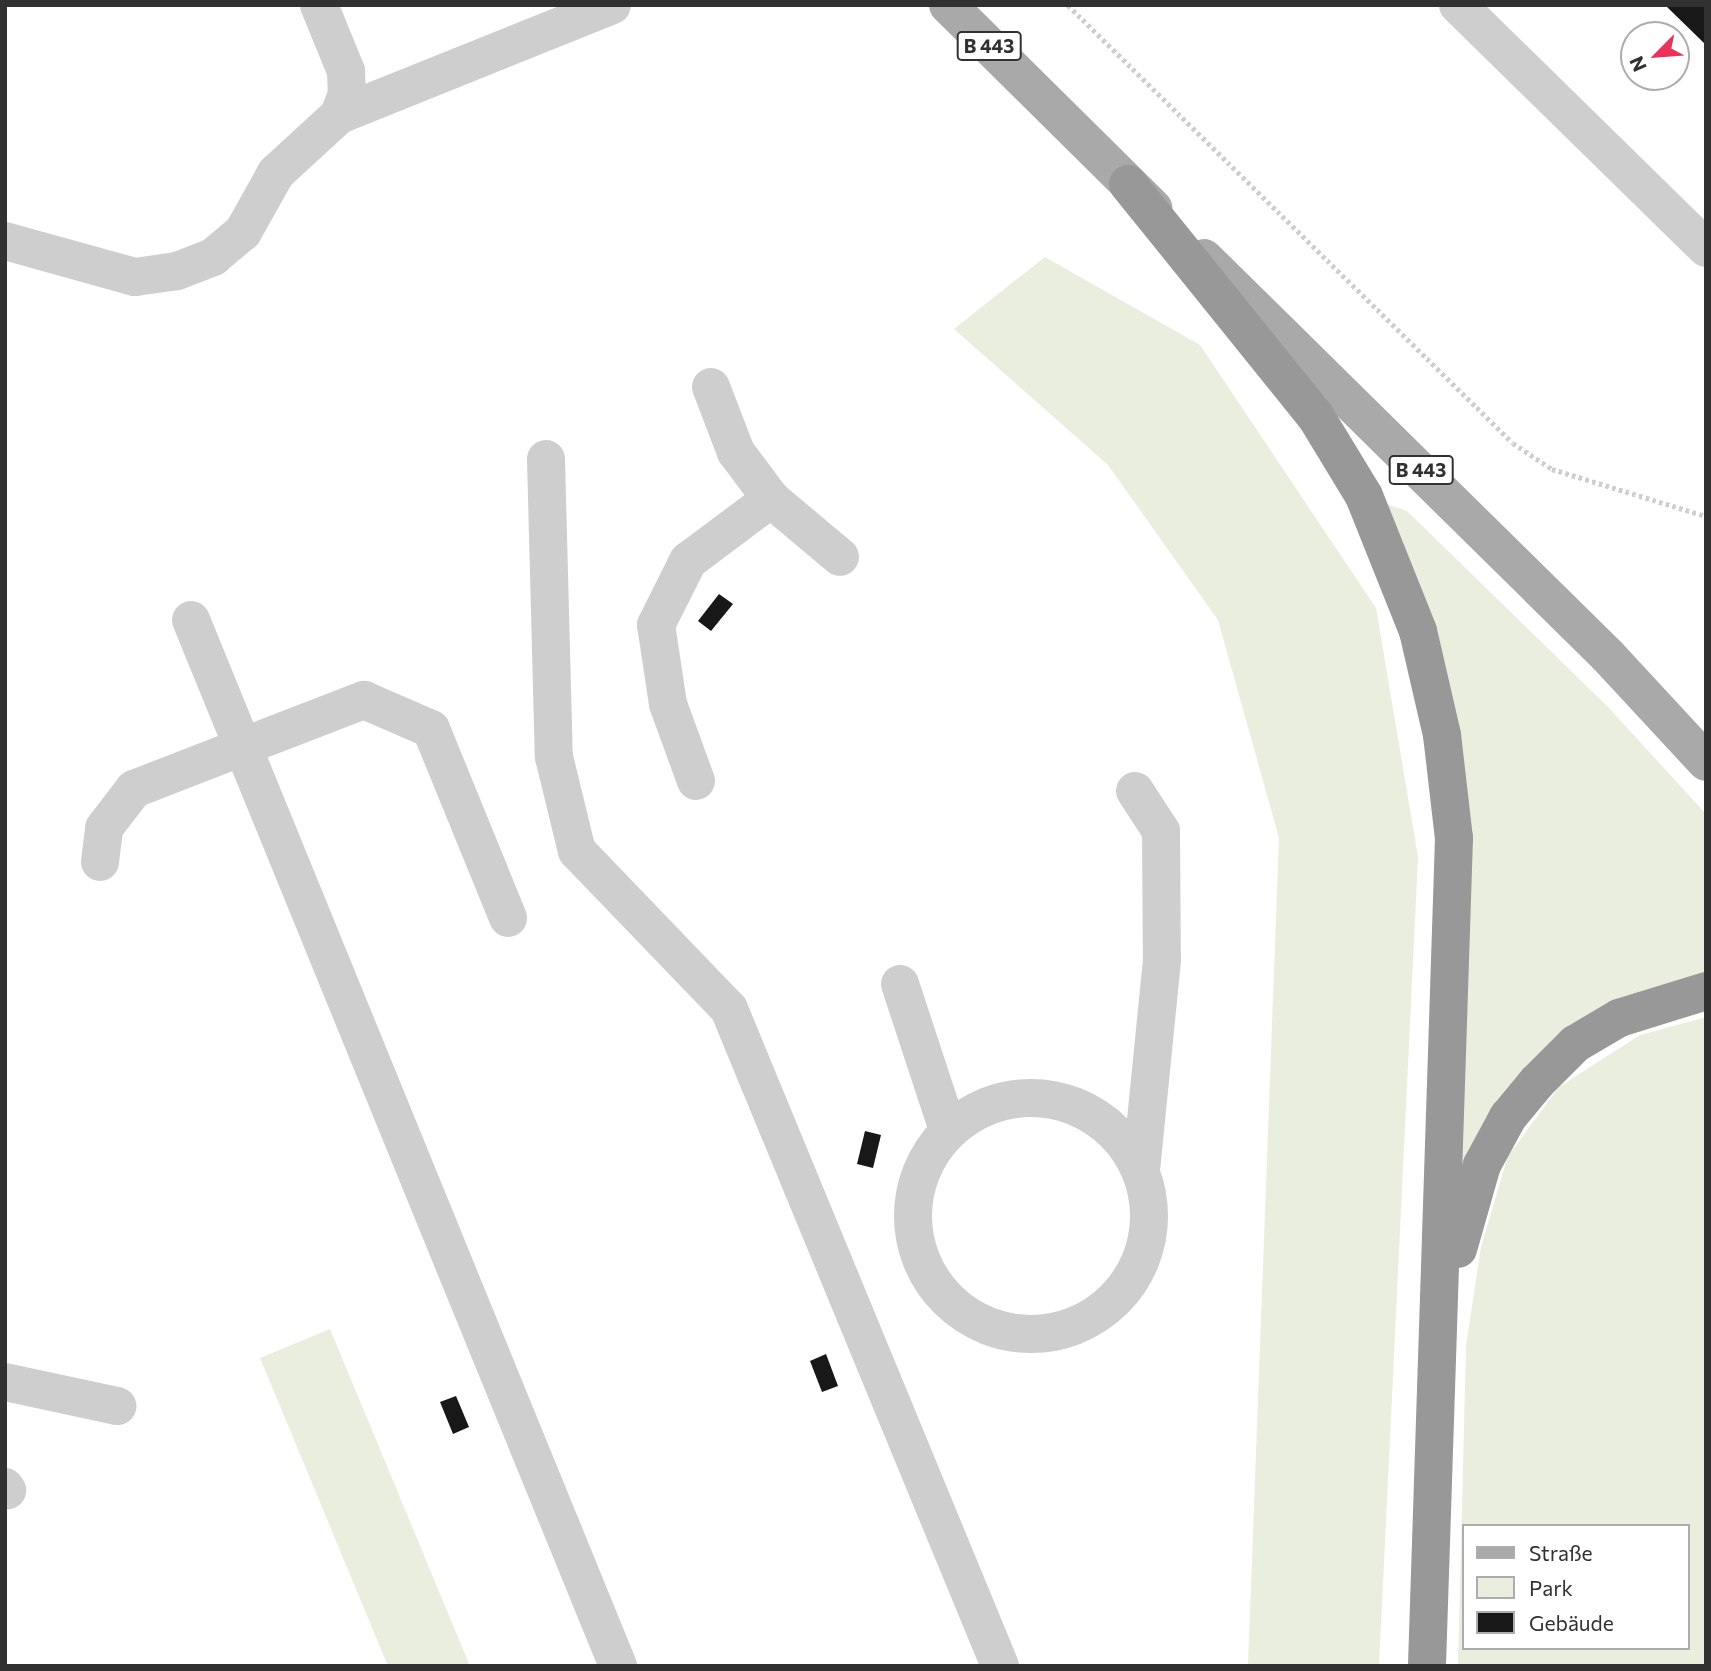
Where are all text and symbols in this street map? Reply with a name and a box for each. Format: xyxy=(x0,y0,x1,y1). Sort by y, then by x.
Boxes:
north arrow xyxy=(1620,21,1690,91)
road number: B 443 xyxy=(956,30,1022,61)
text: N xyxy=(1624,53,1651,76)
road number: B 443 xyxy=(1388,454,1454,485)
legend xyxy=(1462,1524,1690,1650)
text: Straße xyxy=(1529,1540,1593,1565)
text: Park xyxy=(1529,1575,1573,1600)
text: Gebäude xyxy=(1529,1610,1614,1635)

